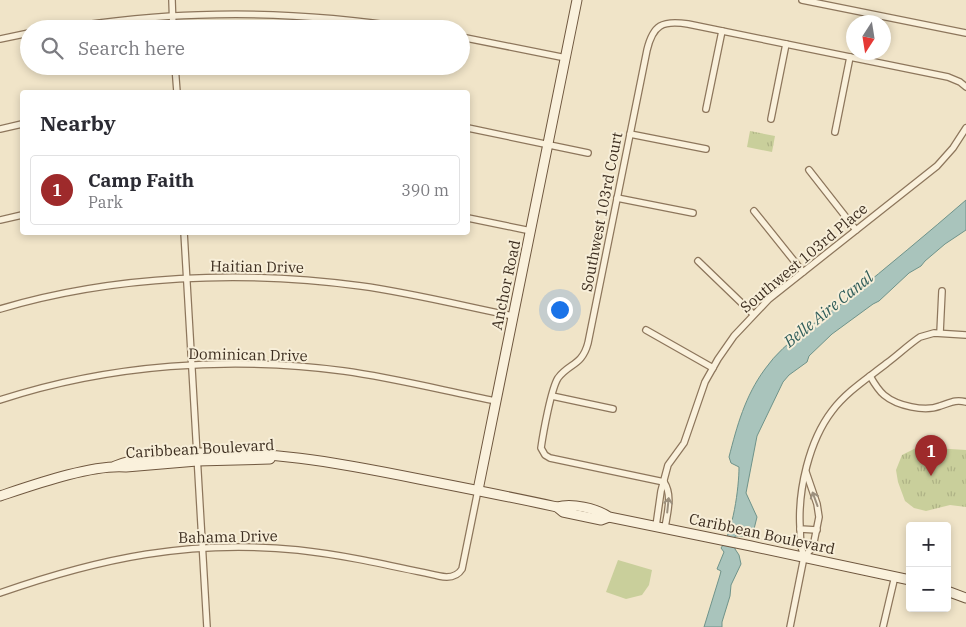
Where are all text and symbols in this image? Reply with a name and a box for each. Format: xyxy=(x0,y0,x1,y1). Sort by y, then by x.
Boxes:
north arrow xyxy=(846,15,891,60)
search box xyxy=(20,20,470,75)
icon: search xyxy=(38,34,66,62)
text: Search here xyxy=(78,36,185,60)
text: Nearby xyxy=(40,109,116,137)
street label: Southwest 103rd Court xyxy=(577,130,626,293)
text: Camp Faith xyxy=(88,168,194,192)
text: 1 xyxy=(52,180,62,200)
text: 390 m xyxy=(401,180,449,200)
text: Park xyxy=(88,192,123,212)
street label: Southwest 103rd Place xyxy=(736,199,871,317)
street label: Anchor Road xyxy=(487,238,524,332)
street label: Haitian Drive xyxy=(210,256,304,277)
water label: Belle Aire Canal xyxy=(779,267,877,352)
your location xyxy=(547,297,573,323)
street label: Dominican Drive xyxy=(188,344,308,365)
street label: Caribbean Boulevard xyxy=(125,435,275,462)
pin: 1 xyxy=(915,435,947,476)
one-way arrow xyxy=(810,492,819,507)
one-way arrow xyxy=(663,497,673,513)
street label: Caribbean Boulevard xyxy=(687,509,837,558)
map controls xyxy=(906,522,951,612)
button: + xyxy=(906,522,951,567)
street label: Bahama Drive xyxy=(178,526,278,547)
button: − xyxy=(906,567,951,612)

